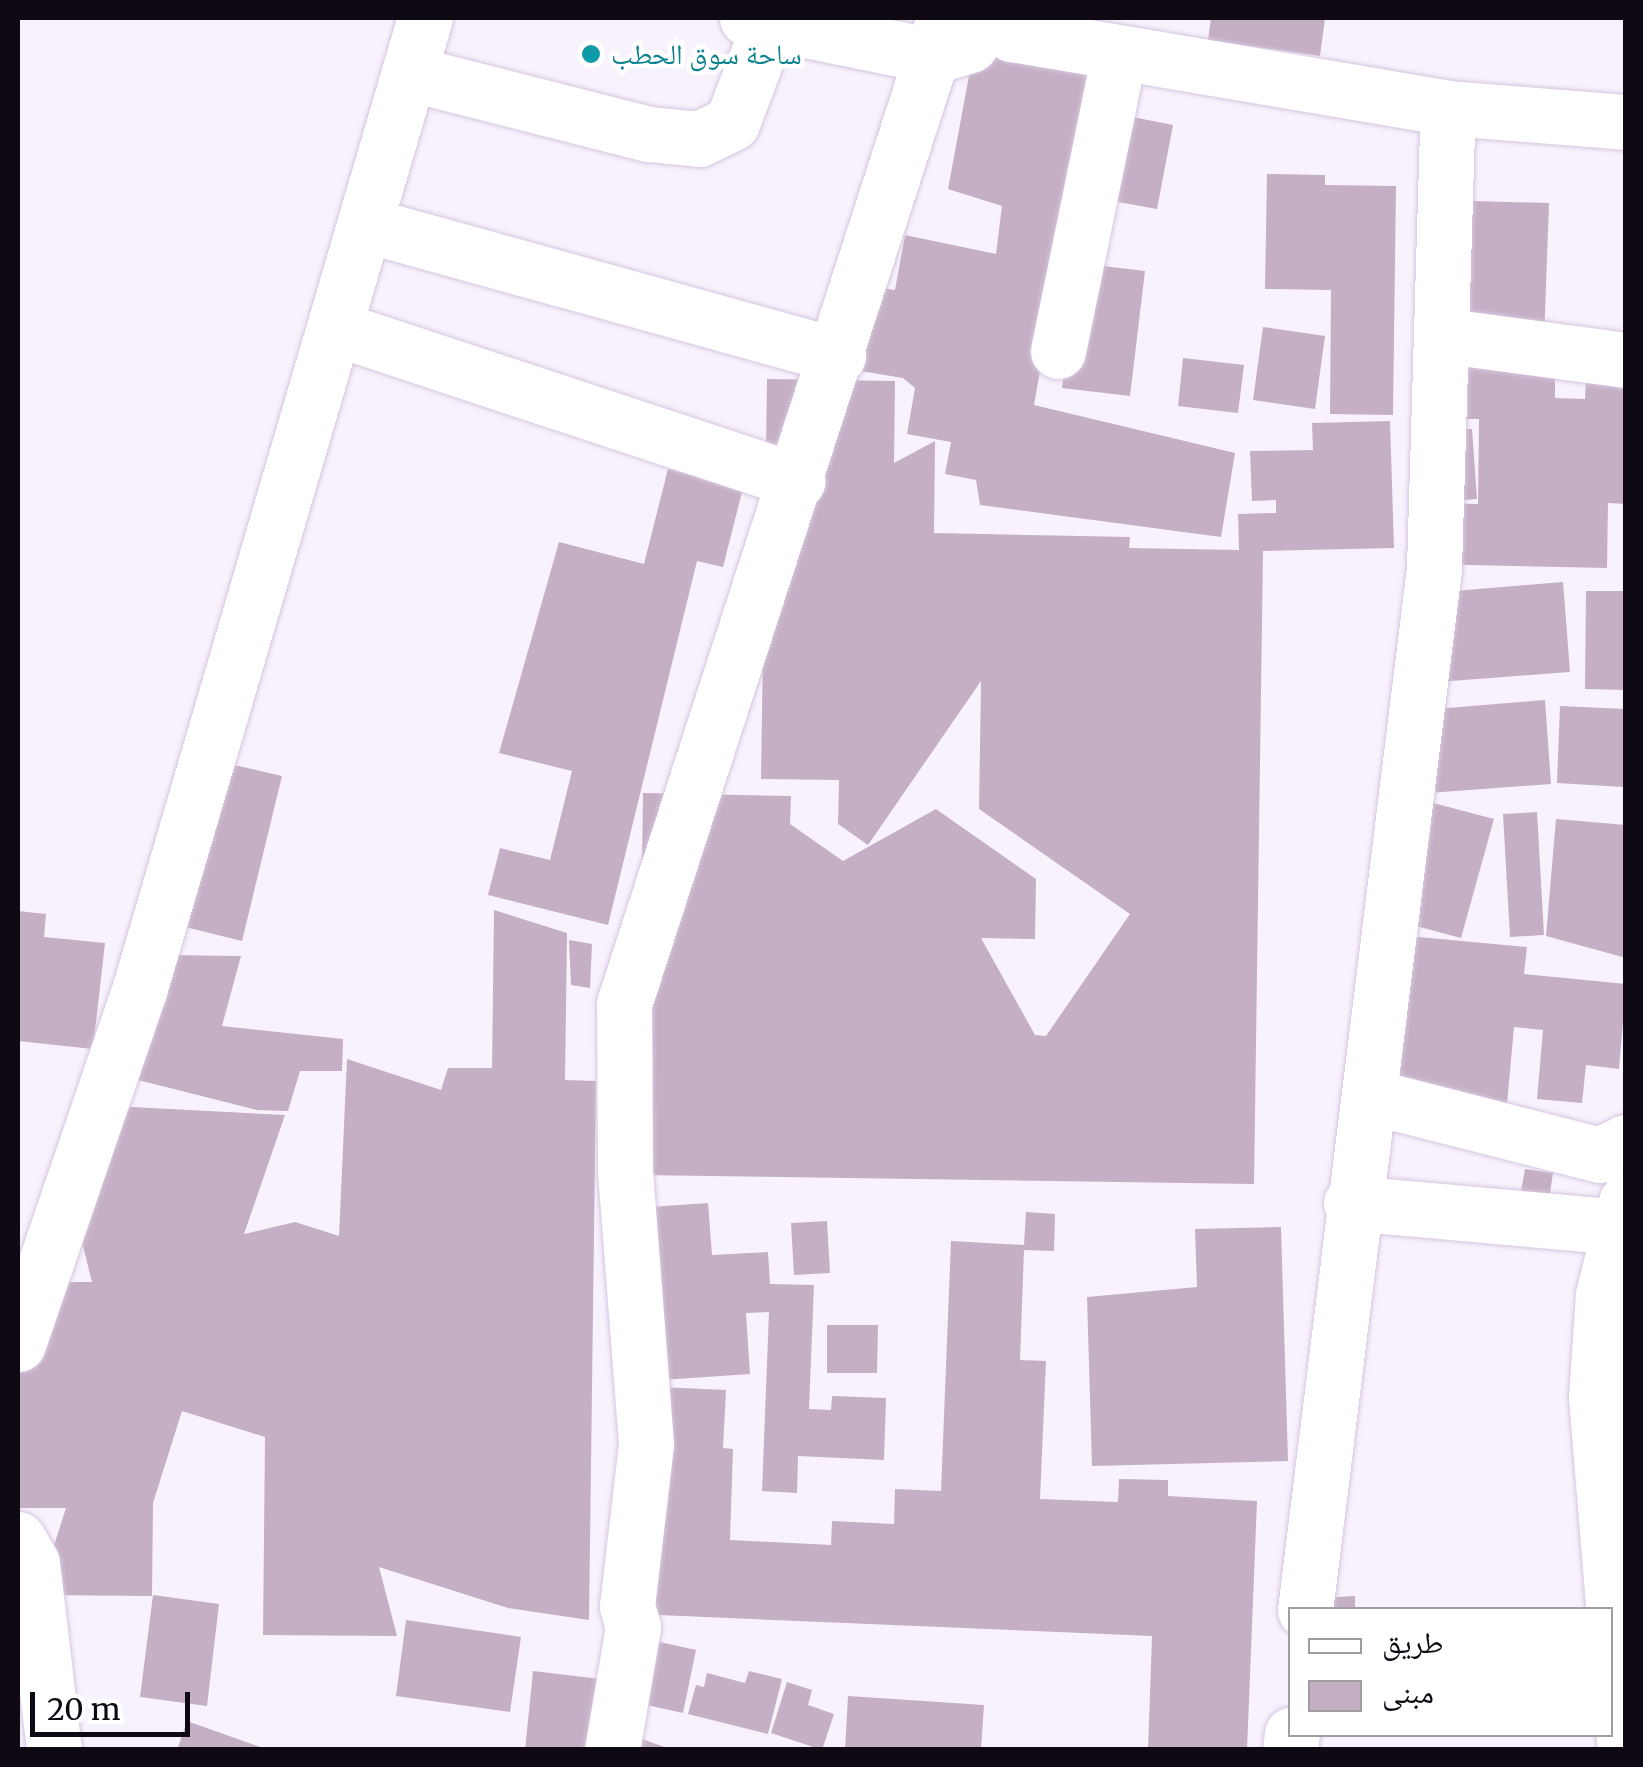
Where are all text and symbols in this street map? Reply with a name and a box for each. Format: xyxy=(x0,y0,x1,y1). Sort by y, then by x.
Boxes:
place label: ساحة سوق الحطب xyxy=(611,37,802,71)
marker: ساحة سوق الحطب xyxy=(580,43,602,65)
legend xyxy=(1288,1607,1613,1737)
text: طريق xyxy=(1382,1623,1443,1661)
scale bar xyxy=(35,1672,195,1734)
text: مبنى xyxy=(1382,1673,1434,1711)
text: 20 m xyxy=(47,1690,120,1728)

